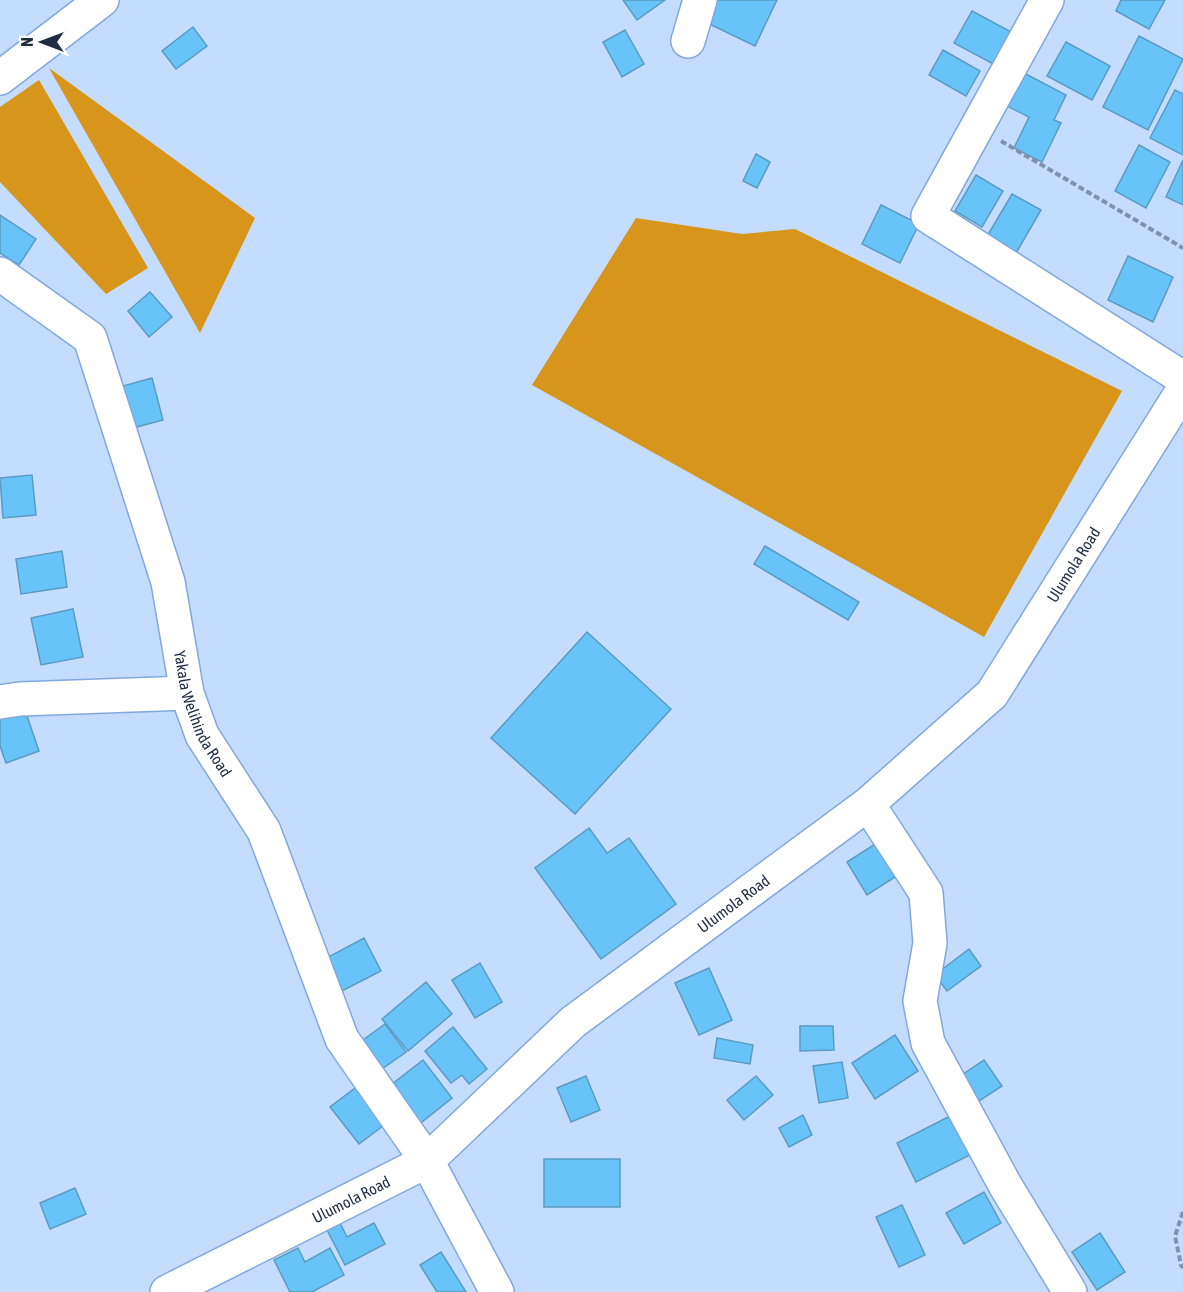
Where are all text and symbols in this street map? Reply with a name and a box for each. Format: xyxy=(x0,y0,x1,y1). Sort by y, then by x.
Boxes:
north arrow xyxy=(12,12,72,72)
text: N xyxy=(18,37,36,47)
street label: Ulumola Road xyxy=(1043,524,1103,605)
street label: Yakala Welihinda Road xyxy=(171,649,236,780)
street label: Ulumola Road xyxy=(694,871,773,936)
street label: Ulumola Road xyxy=(309,1172,393,1226)

